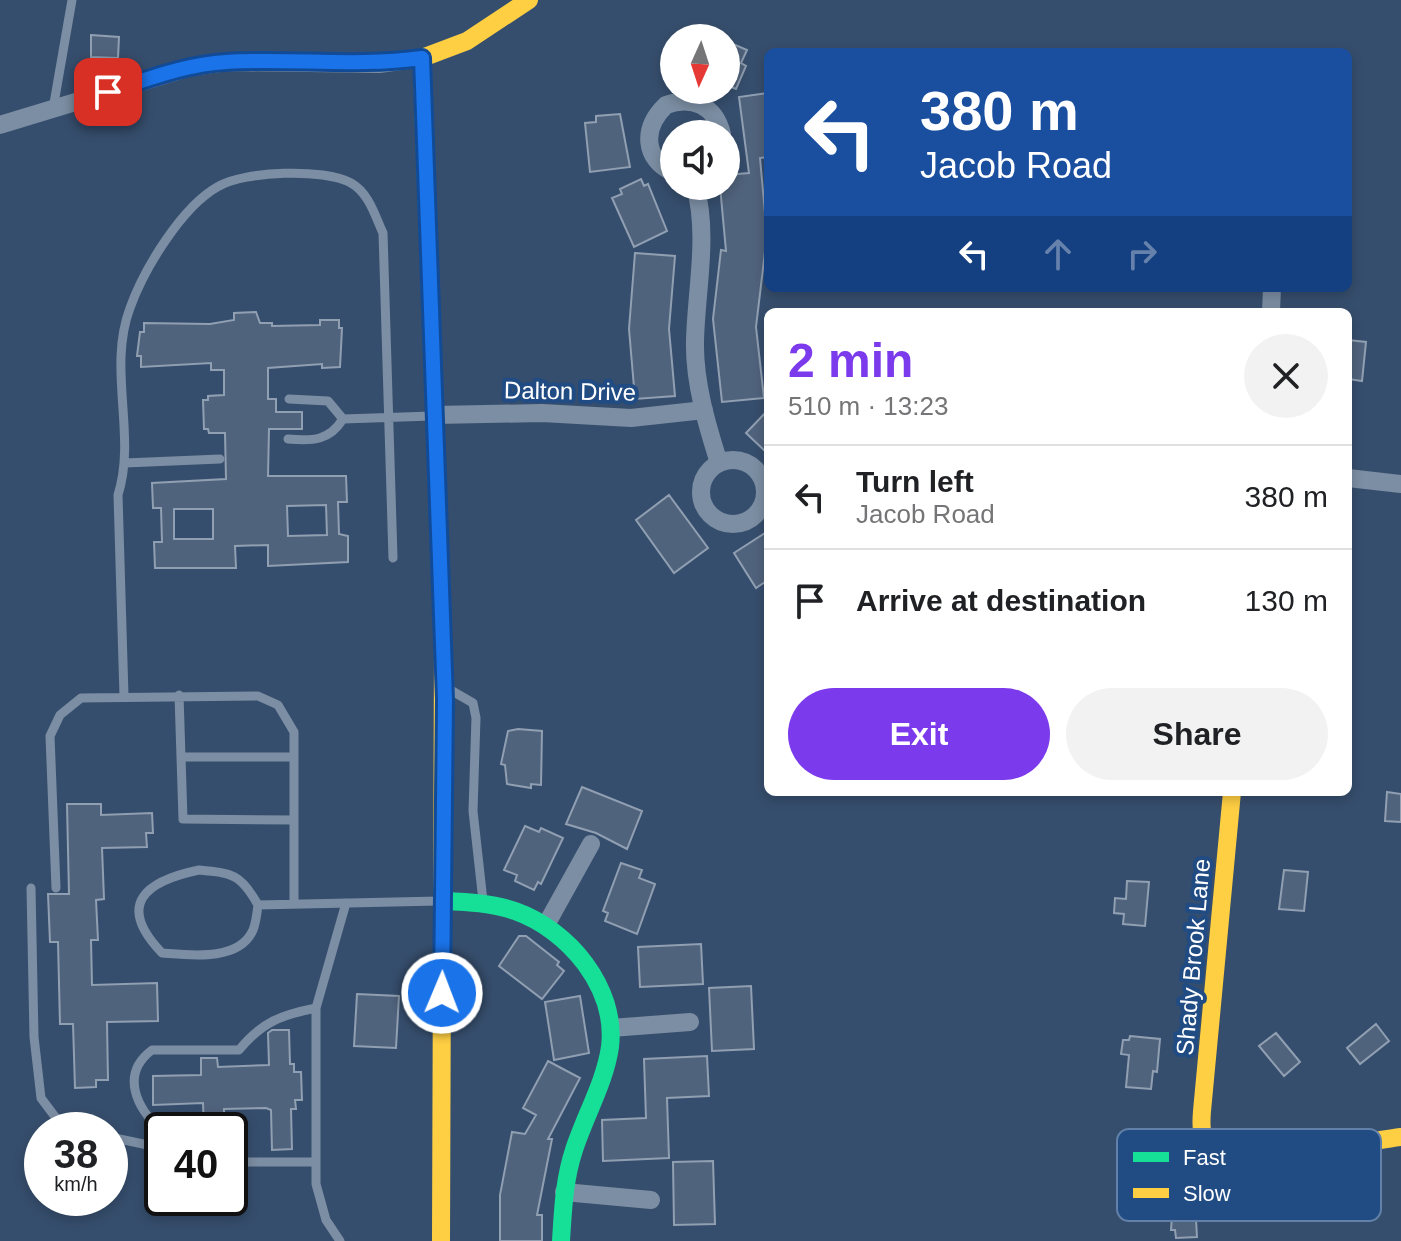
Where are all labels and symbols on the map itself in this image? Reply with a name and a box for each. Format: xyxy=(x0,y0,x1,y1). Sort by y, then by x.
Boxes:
north arrow xyxy=(660,24,740,104)
pin xyxy=(74,58,142,126)
street label: Dalton Drive xyxy=(504,376,636,406)
street label: Shady Brook Lane xyxy=(1171,857,1215,1057)
position arrow xyxy=(400,951,484,1035)
speed limit sign: 40 xyxy=(144,1112,248,1216)
legend xyxy=(1117,1129,1381,1221)
text: Fast xyxy=(1183,1145,1226,1170)
text: Slow xyxy=(1183,1181,1231,1206)

